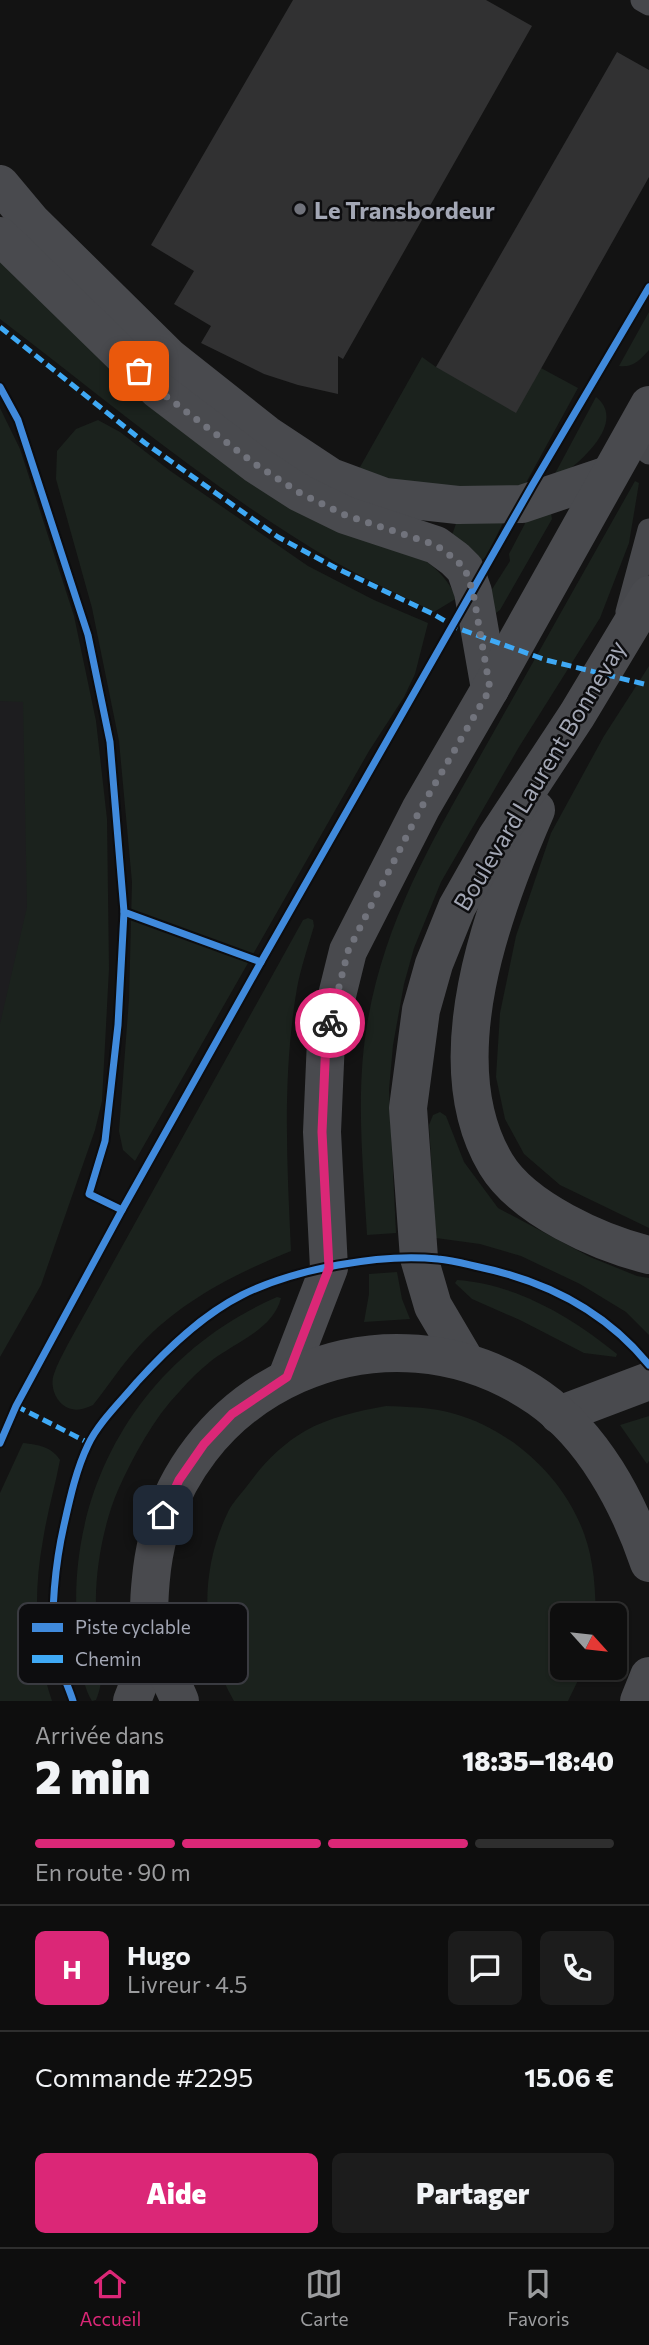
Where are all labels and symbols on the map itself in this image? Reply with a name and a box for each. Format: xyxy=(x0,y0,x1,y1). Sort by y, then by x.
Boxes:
place label: Le Transbordeur xyxy=(314,195,495,224)
marker: Le Transbordeur xyxy=(292,201,308,217)
pin xyxy=(109,341,169,401)
street label: Boulevard Laurent Bonnevay xyxy=(447,635,631,915)
courier xyxy=(295,988,365,1058)
pin xyxy=(133,1485,193,1545)
legend xyxy=(18,1603,248,1684)
north arrow xyxy=(550,1603,626,1680)
text: Piste cyclable xyxy=(75,1615,191,1638)
text: Chemin xyxy=(75,1647,141,1670)

